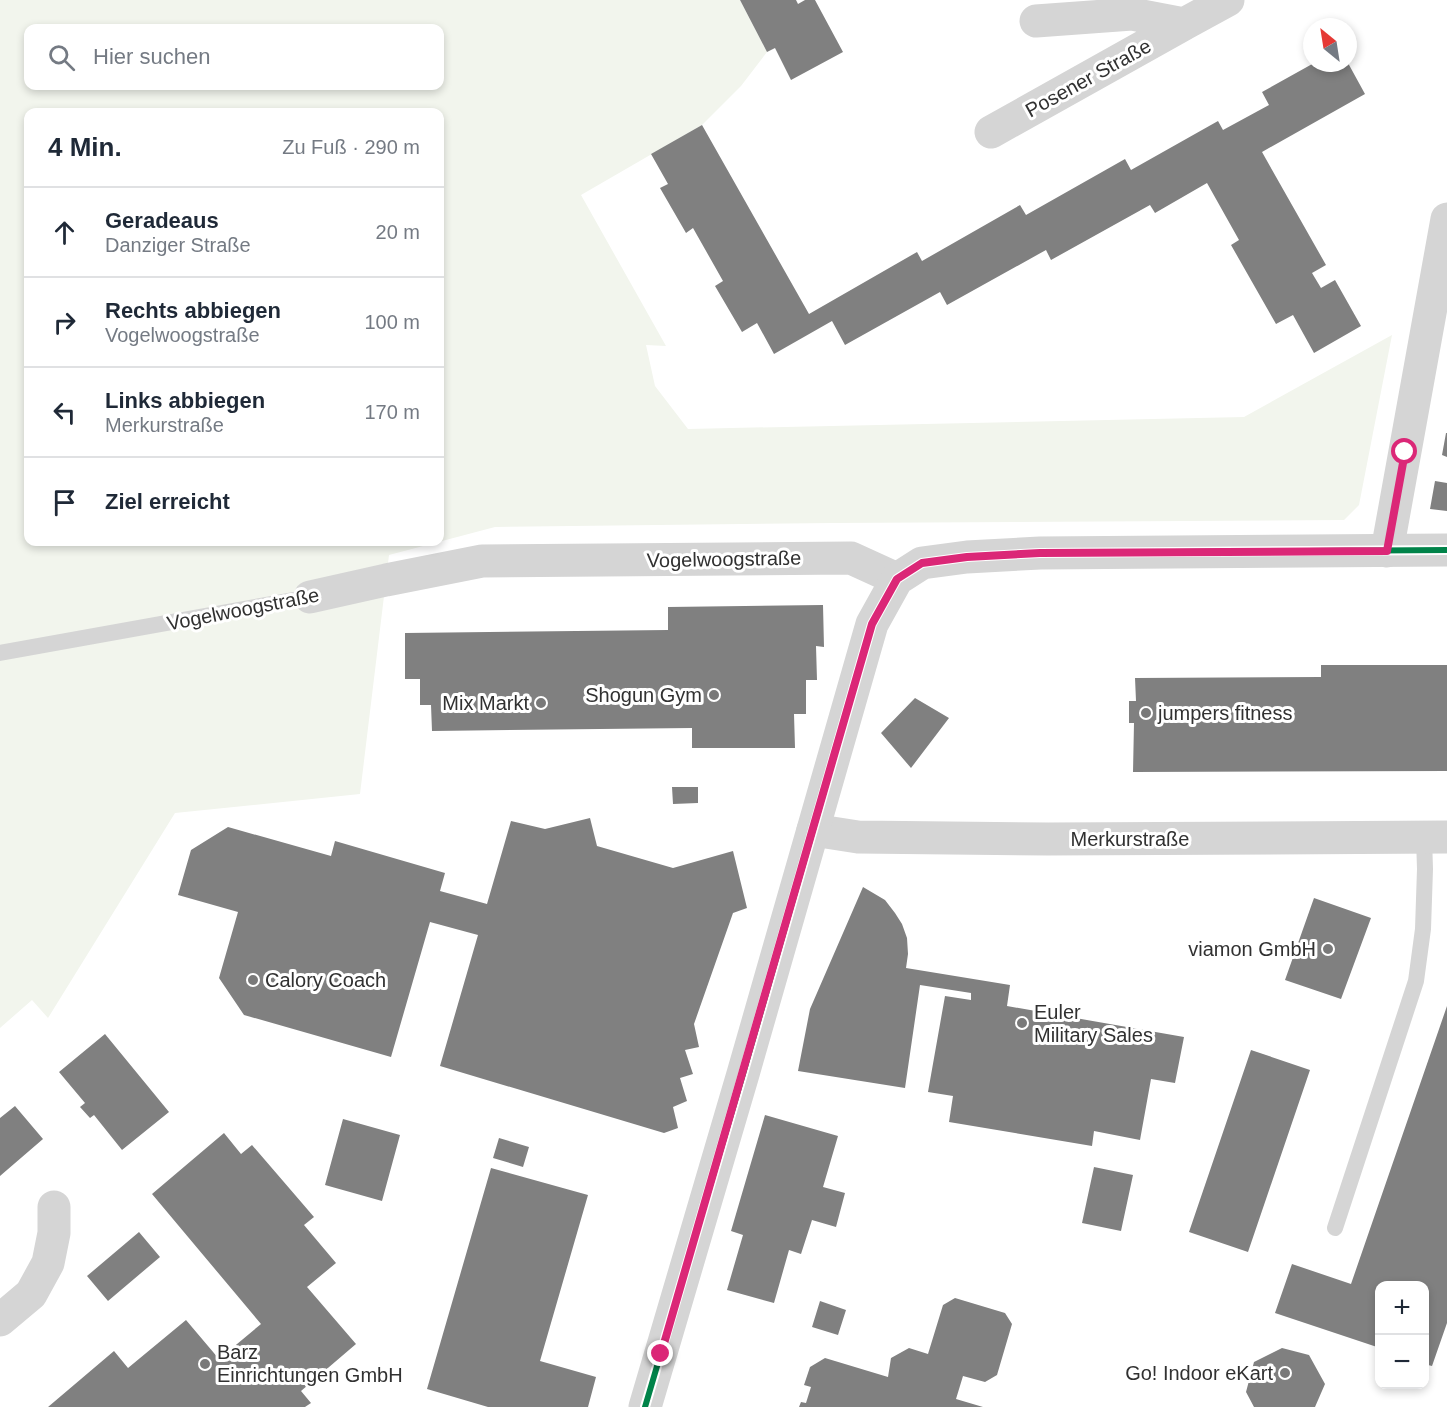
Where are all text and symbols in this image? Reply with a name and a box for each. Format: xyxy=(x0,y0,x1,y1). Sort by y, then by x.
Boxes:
north arrow xyxy=(1303,18,1357,72)
search box xyxy=(24,24,444,90)
street label: Posener Straße xyxy=(1021,34,1155,122)
icon: search xyxy=(45,41,78,74)
text: Hier suchen xyxy=(93,44,210,69)
text: 4 Min. xyxy=(48,132,122,162)
text: Zu Fuß · 290 m xyxy=(282,136,420,158)
text: Geradeaus xyxy=(105,208,219,233)
icon: ahead xyxy=(48,216,81,249)
text: 20 m xyxy=(376,221,420,243)
text: Danziger Straße xyxy=(105,234,251,256)
text: Rechts abbiegen xyxy=(105,298,281,323)
icon: right xyxy=(48,306,81,339)
text: 100 m xyxy=(364,311,420,333)
text: Vogelwoogstraße xyxy=(105,324,260,346)
text: Links abbiegen xyxy=(105,388,265,413)
icon: left xyxy=(48,396,81,429)
text: 170 m xyxy=(364,401,420,423)
text: Merkurstraße xyxy=(105,414,224,436)
route start xyxy=(1391,438,1417,464)
icon: arrive xyxy=(48,486,81,519)
text: Ziel erreicht xyxy=(105,489,230,514)
street label: Vogelwoogstraße xyxy=(647,547,801,571)
street label: Vogelwoogstraße xyxy=(165,583,321,635)
place label: Shogun Gym xyxy=(585,684,702,706)
marker: Shogun Gym xyxy=(707,688,721,702)
place label: Mix Markt xyxy=(442,692,529,714)
marker: Mix Markt xyxy=(534,696,548,710)
place label: jumpers fitness xyxy=(1157,702,1293,724)
marker: jumpers fitness xyxy=(1139,706,1153,720)
street label: Merkurstraße xyxy=(1071,828,1189,850)
place label: viamon GmbH xyxy=(1188,938,1316,960)
marker: viamon GmbH xyxy=(1321,942,1335,956)
place label: Calory Coach xyxy=(265,969,386,991)
marker: Calory Coach xyxy=(246,973,260,987)
place label: Euler Military Sales xyxy=(1034,1001,1153,1046)
marker: Euler Military Sales xyxy=(1015,1016,1029,1030)
map controls xyxy=(1375,1281,1429,1389)
button: + xyxy=(1375,1281,1429,1335)
button: − xyxy=(1375,1335,1429,1389)
route end xyxy=(647,1340,673,1366)
place label: Barz Einrichtungen GmbH xyxy=(217,1341,403,1386)
marker: Barz Einrichtungen GmbH xyxy=(198,1357,212,1371)
place label: Go! Indoor eKart xyxy=(1125,1362,1273,1384)
marker: Go! Indoor eKart xyxy=(1278,1366,1292,1380)

